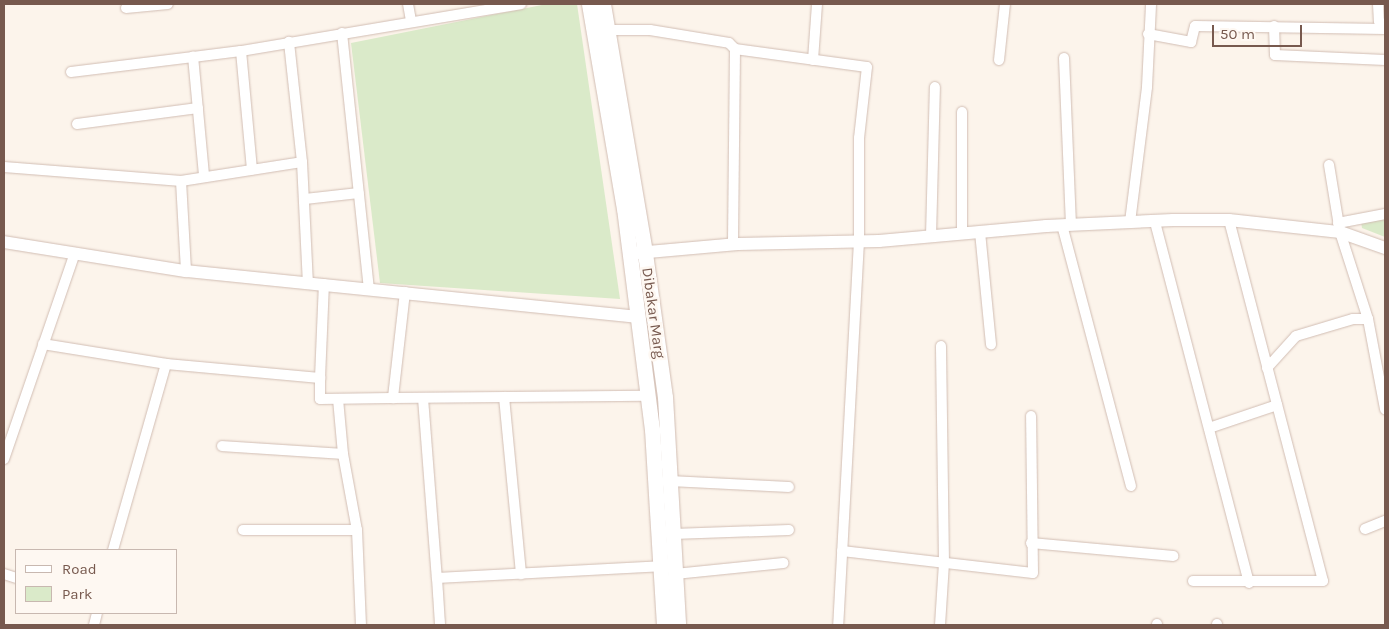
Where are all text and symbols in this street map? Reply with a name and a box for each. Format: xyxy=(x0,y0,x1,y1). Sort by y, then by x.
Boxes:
scale bar xyxy=(1214,15,1304,47)
text: 50 m xyxy=(1220,25,1255,43)
street label: Dibakar Marg xyxy=(638,266,668,360)
legend xyxy=(15,549,178,614)
text: Road xyxy=(62,560,97,578)
text: Park xyxy=(62,585,92,603)

